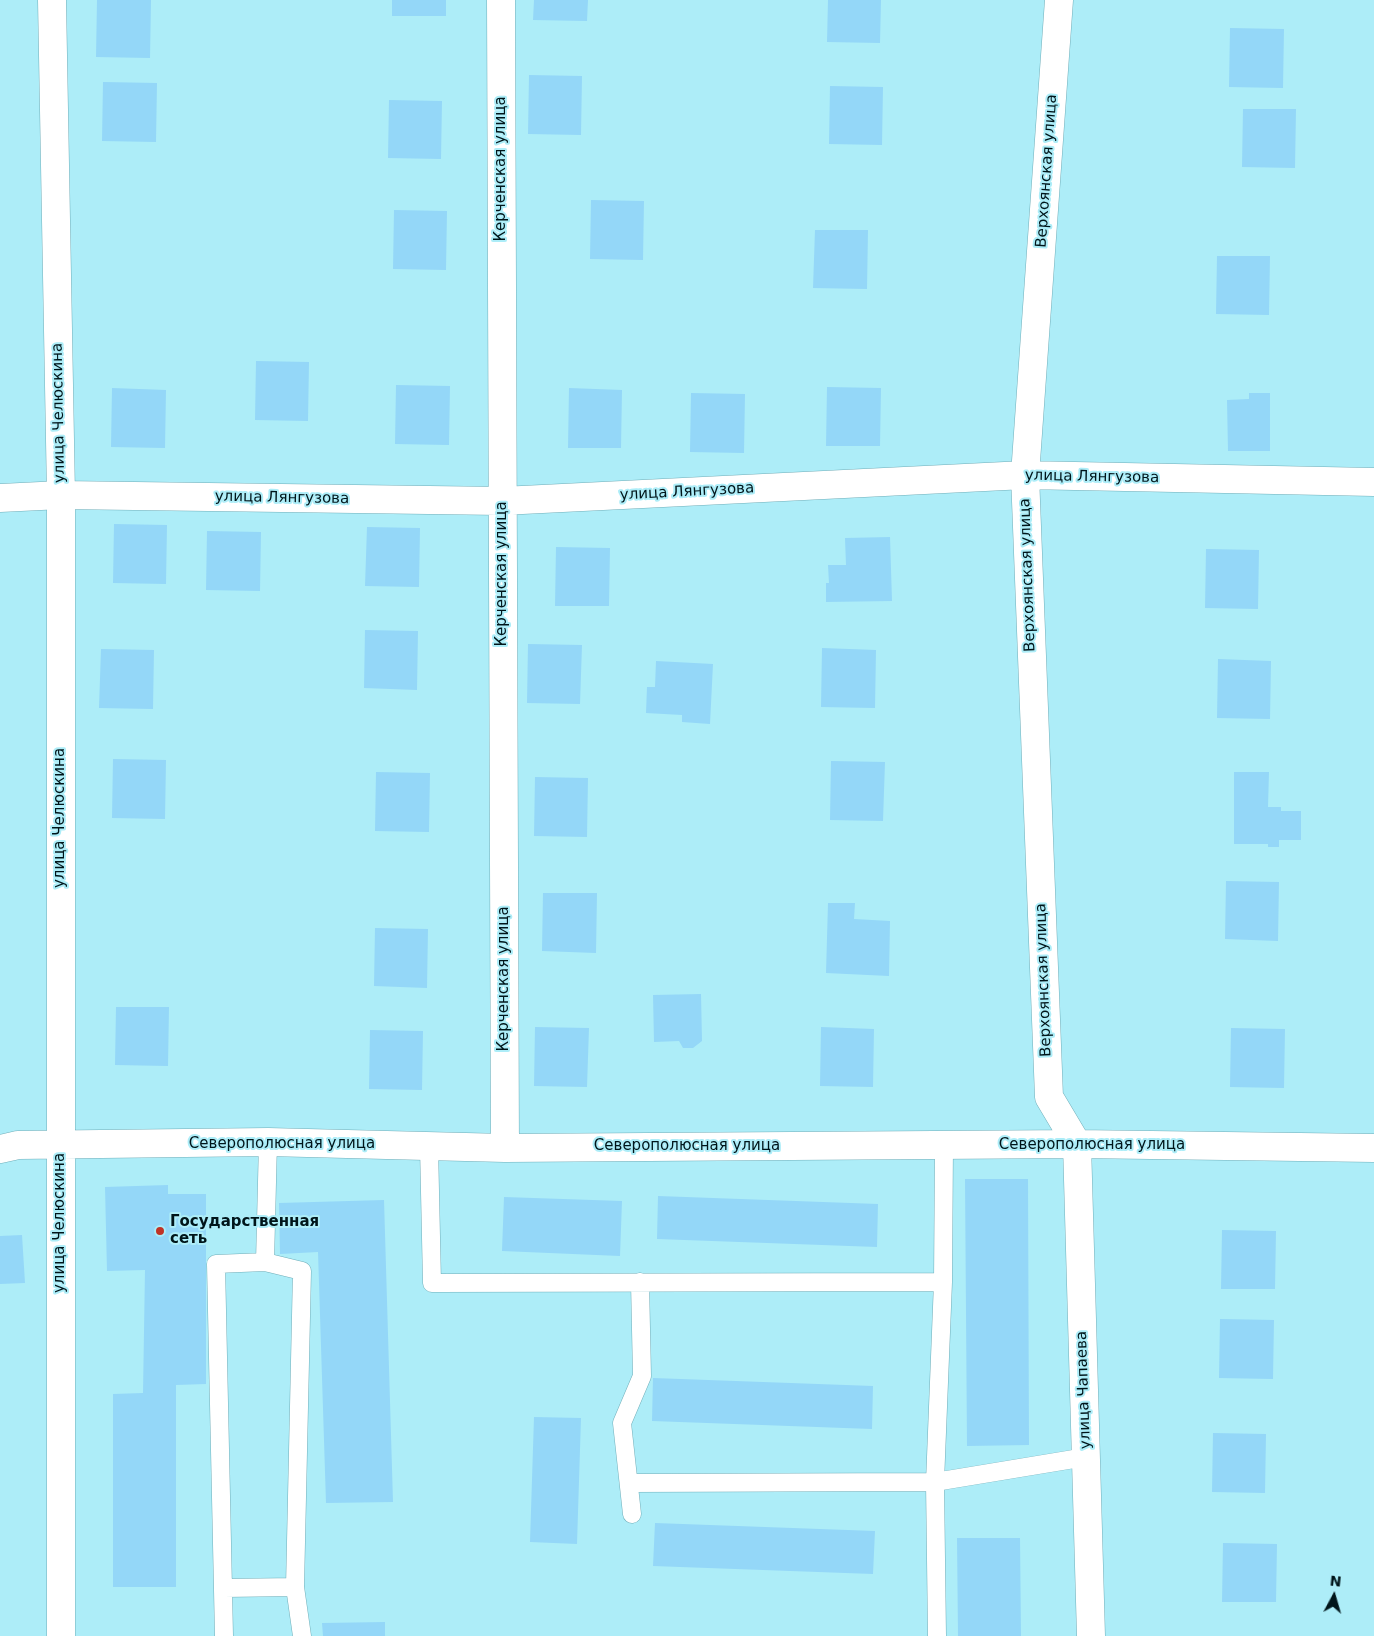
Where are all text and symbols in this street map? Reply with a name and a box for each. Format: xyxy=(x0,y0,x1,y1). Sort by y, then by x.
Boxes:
street label: Верхоянская улица xyxy=(1033,94,1061,248)
street label: Керченская улица xyxy=(492,96,510,242)
street label: улица Челюскина xyxy=(49,343,69,483)
street label: улица Лянгузова xyxy=(1025,467,1159,487)
street label: улица Лянгузова xyxy=(619,479,755,505)
street label: улица Лянгузова xyxy=(215,488,349,508)
street label: Верхоянская улица xyxy=(1016,498,1040,652)
street label: Керченская улица xyxy=(493,501,511,647)
street label: улица Челюскина xyxy=(51,748,69,888)
street label: Верхоянская улица xyxy=(1032,903,1056,1057)
street label: Керченская улица xyxy=(495,906,513,1052)
street label: Северополюсная улица xyxy=(189,1135,375,1153)
street label: Северополюсная улица xyxy=(999,1136,1185,1154)
street label: Северополюсная улица xyxy=(594,1137,780,1155)
street label: улица Челюскина xyxy=(51,1153,69,1293)
place label: Государственная сеть xyxy=(170,1213,319,1248)
marker: Государственная сеть xyxy=(154,1225,166,1237)
street label: улица Чапаева xyxy=(1073,1331,1095,1449)
north arrow xyxy=(1309,1571,1359,1621)
text: N xyxy=(1329,1573,1342,1590)

